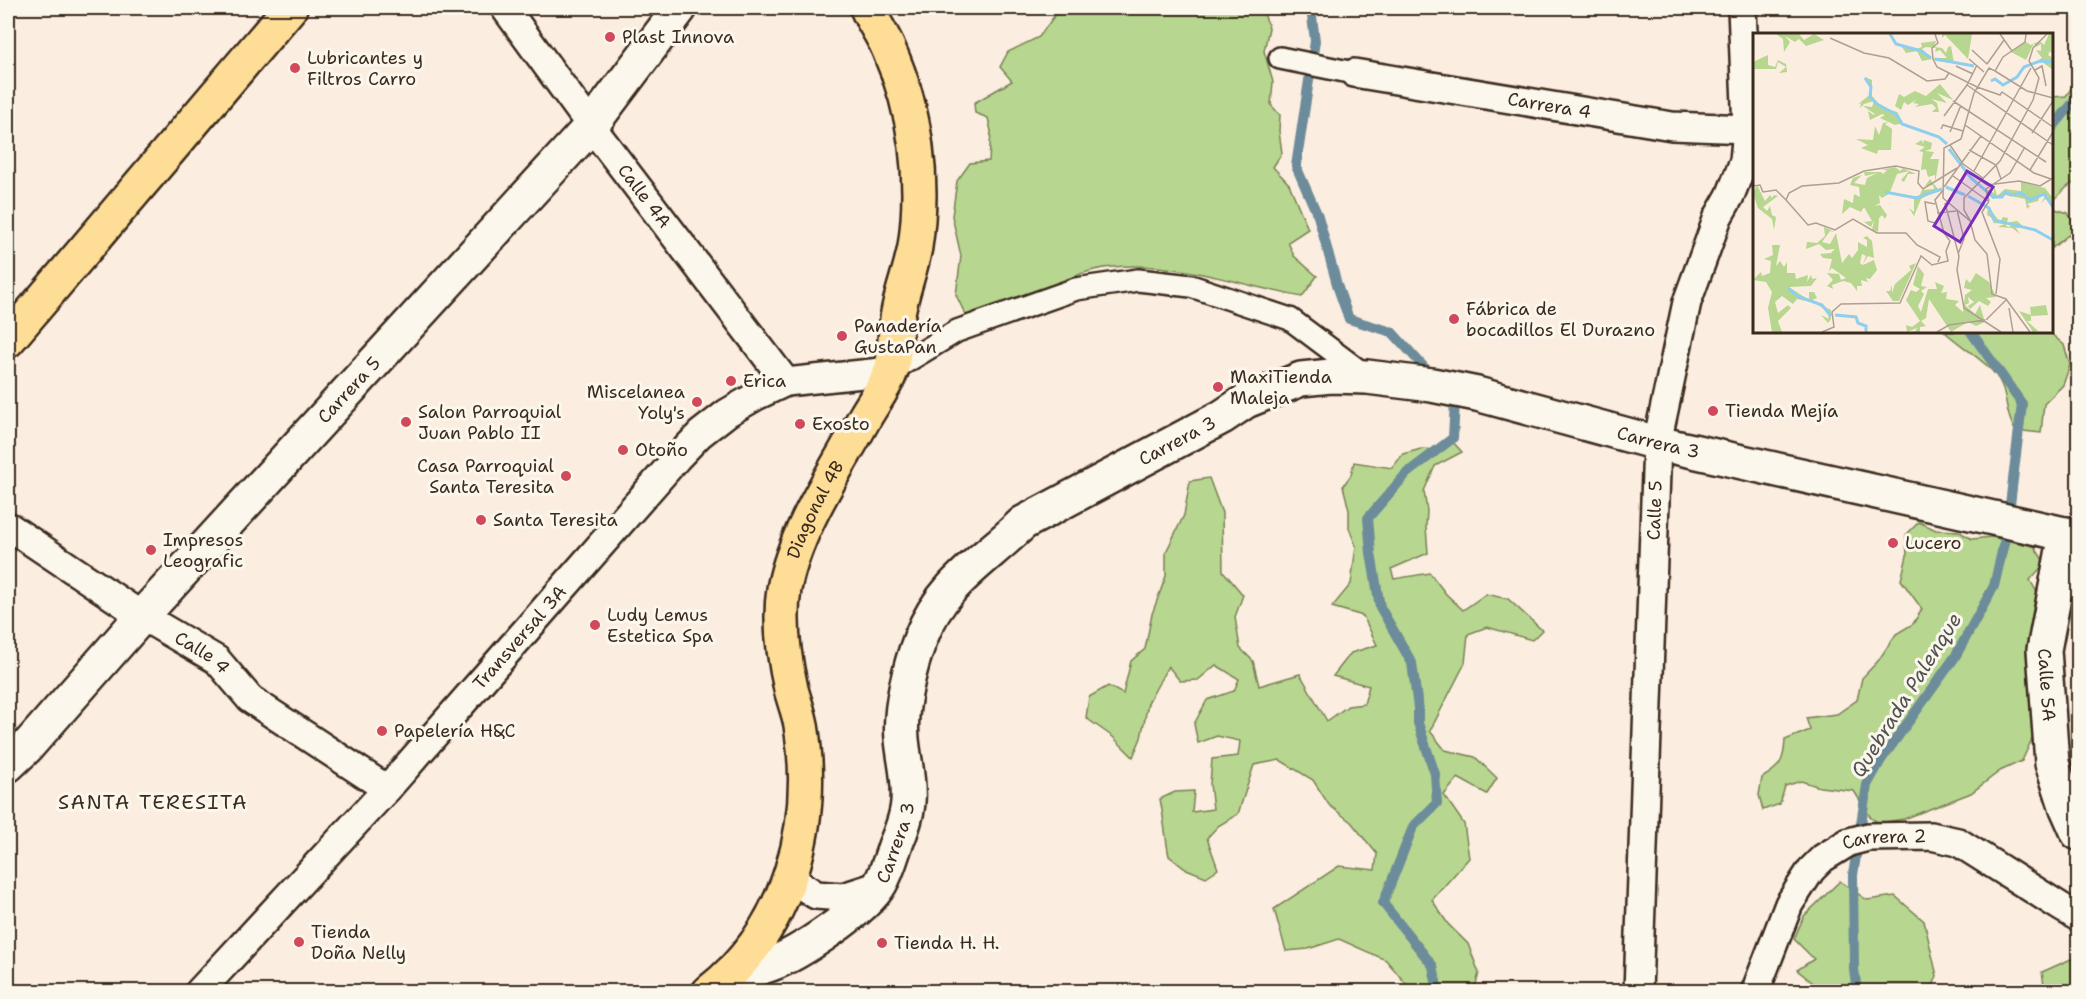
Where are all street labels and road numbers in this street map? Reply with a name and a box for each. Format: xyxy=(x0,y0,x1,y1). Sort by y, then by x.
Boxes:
street label: Carrera 4 xyxy=(1506,87,1593,124)
street label: Calle 4A xyxy=(612,159,676,233)
street label: Carrera 5 xyxy=(312,351,386,429)
street label: Carrera 3 xyxy=(1134,410,1220,471)
street label: Carrera 3 xyxy=(1614,421,1702,464)
street label: Diagonal 4B xyxy=(781,456,850,562)
street label: Calle 5 xyxy=(1642,480,1668,541)
street label: Transversal 3A xyxy=(467,580,572,695)
street label: Calle 4 xyxy=(170,626,235,679)
street label: Calle 5A xyxy=(2032,648,2061,722)
street label: Carrera 3 xyxy=(870,801,920,887)
street label: Carrera 2 xyxy=(1837,824,1926,856)

